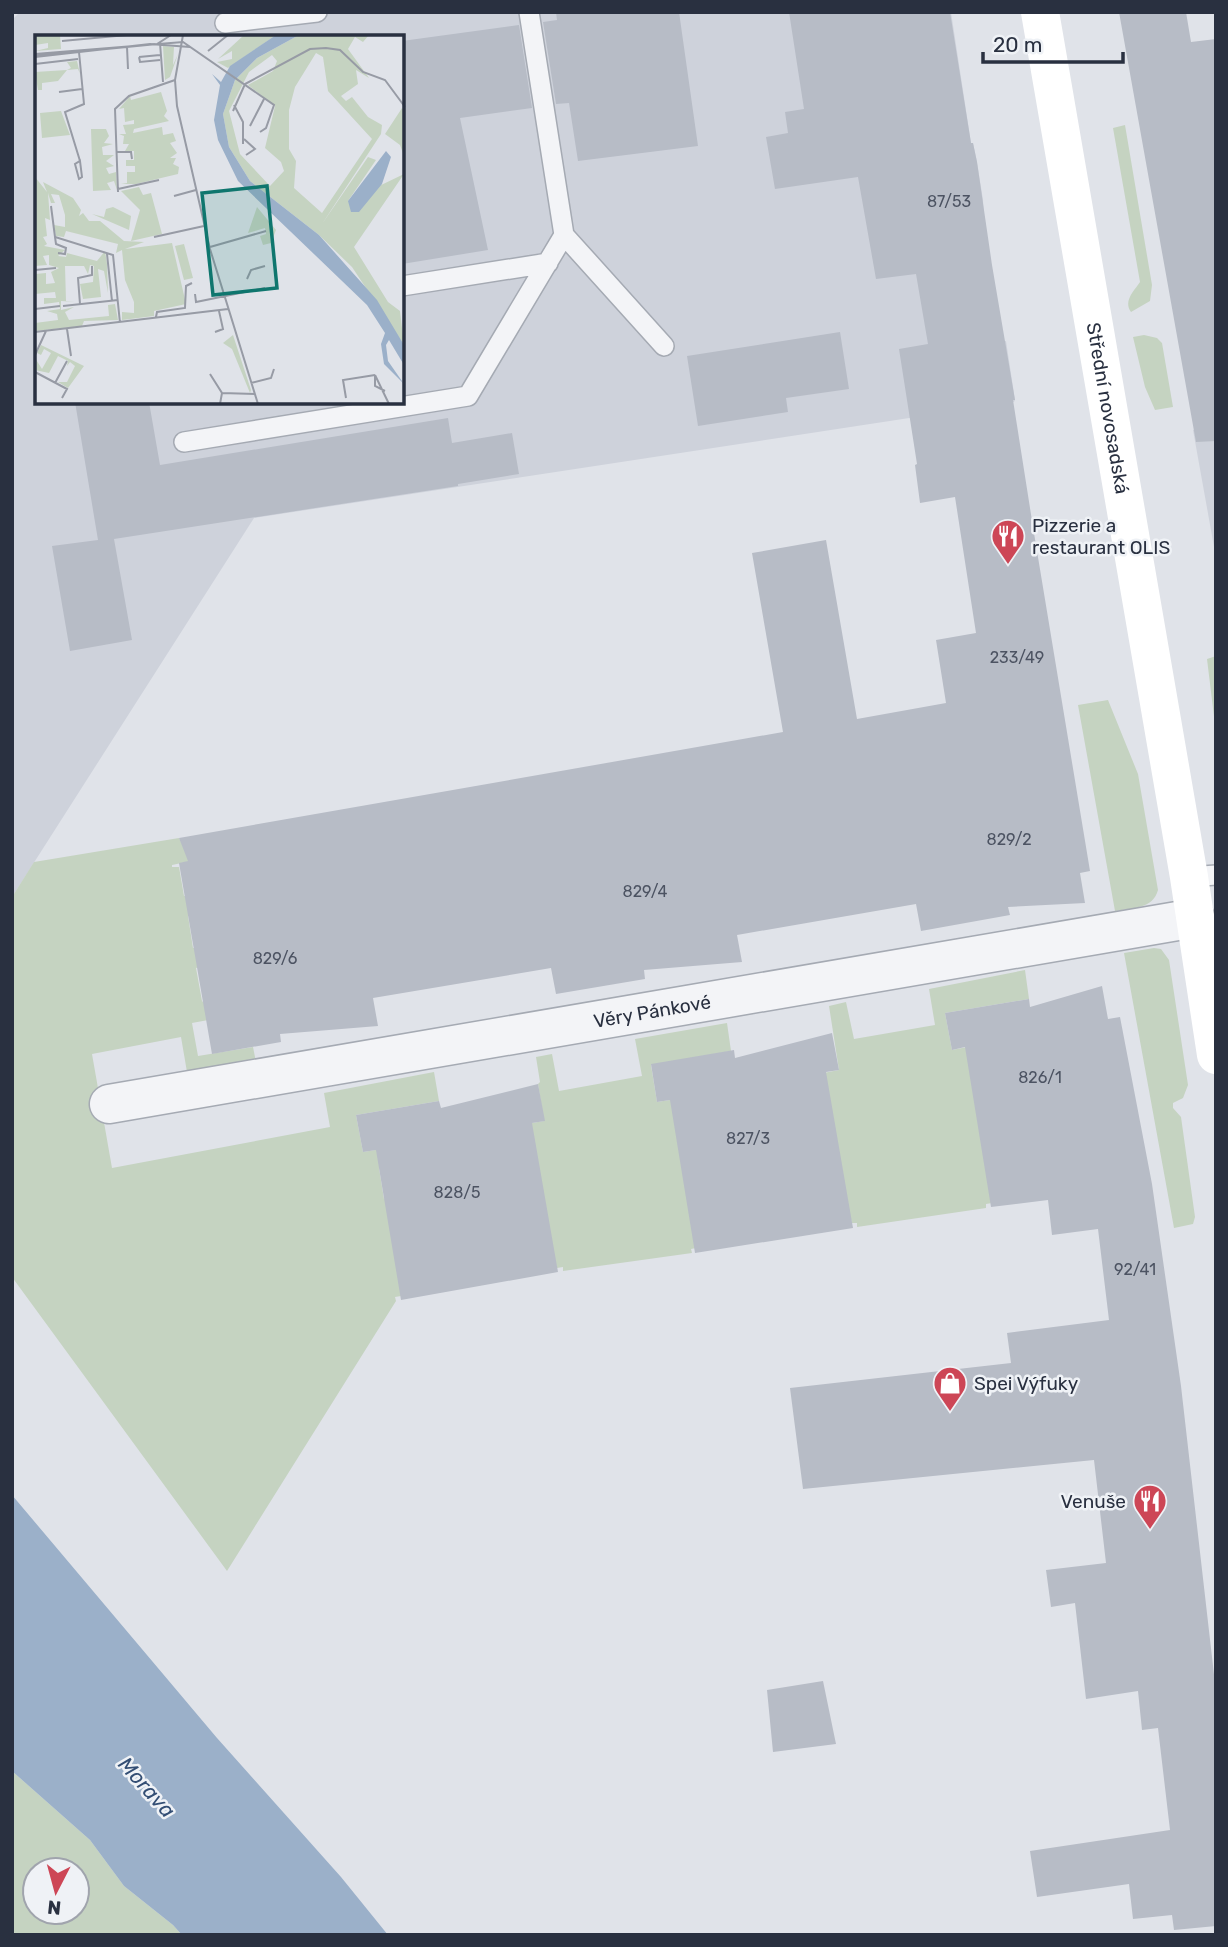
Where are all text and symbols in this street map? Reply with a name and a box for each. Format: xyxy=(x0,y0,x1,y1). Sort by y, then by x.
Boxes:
scale bar xyxy=(983,21,1123,65)
text: 20 m xyxy=(993,32,1042,57)
inset map xyxy=(35,35,404,404)
house number: 87/53 xyxy=(927,192,971,211)
street label: Střední novosadská xyxy=(1082,321,1134,496)
place label: Pizzerie a restaurant OLIS xyxy=(1032,514,1170,559)
restaurant icon: Pizzerie a restaurant OLIS xyxy=(989,517,1027,566)
house number: 233/49 xyxy=(990,648,1044,667)
house number: 829/2 xyxy=(986,830,1032,849)
house number: 829/4 xyxy=(623,882,668,901)
house number: 829/6 xyxy=(253,949,298,968)
street label: Věry Pánkové xyxy=(592,990,713,1032)
house number: 826/1 xyxy=(1018,1068,1062,1087)
house number: 827/3 xyxy=(726,1129,770,1148)
house number: 828/5 xyxy=(434,1183,480,1202)
house number: 92/41 xyxy=(1114,1260,1156,1279)
shop icon: Spei Výfuky xyxy=(931,1364,969,1413)
place label: Spei Výfuky xyxy=(974,1372,1078,1395)
restaurant icon: Venuše xyxy=(1131,1482,1169,1531)
place label: Venuše xyxy=(1061,1490,1126,1513)
water label: Morava xyxy=(113,1752,181,1822)
north arrow xyxy=(21,1856,91,1926)
text: N xyxy=(46,1895,62,1920)

